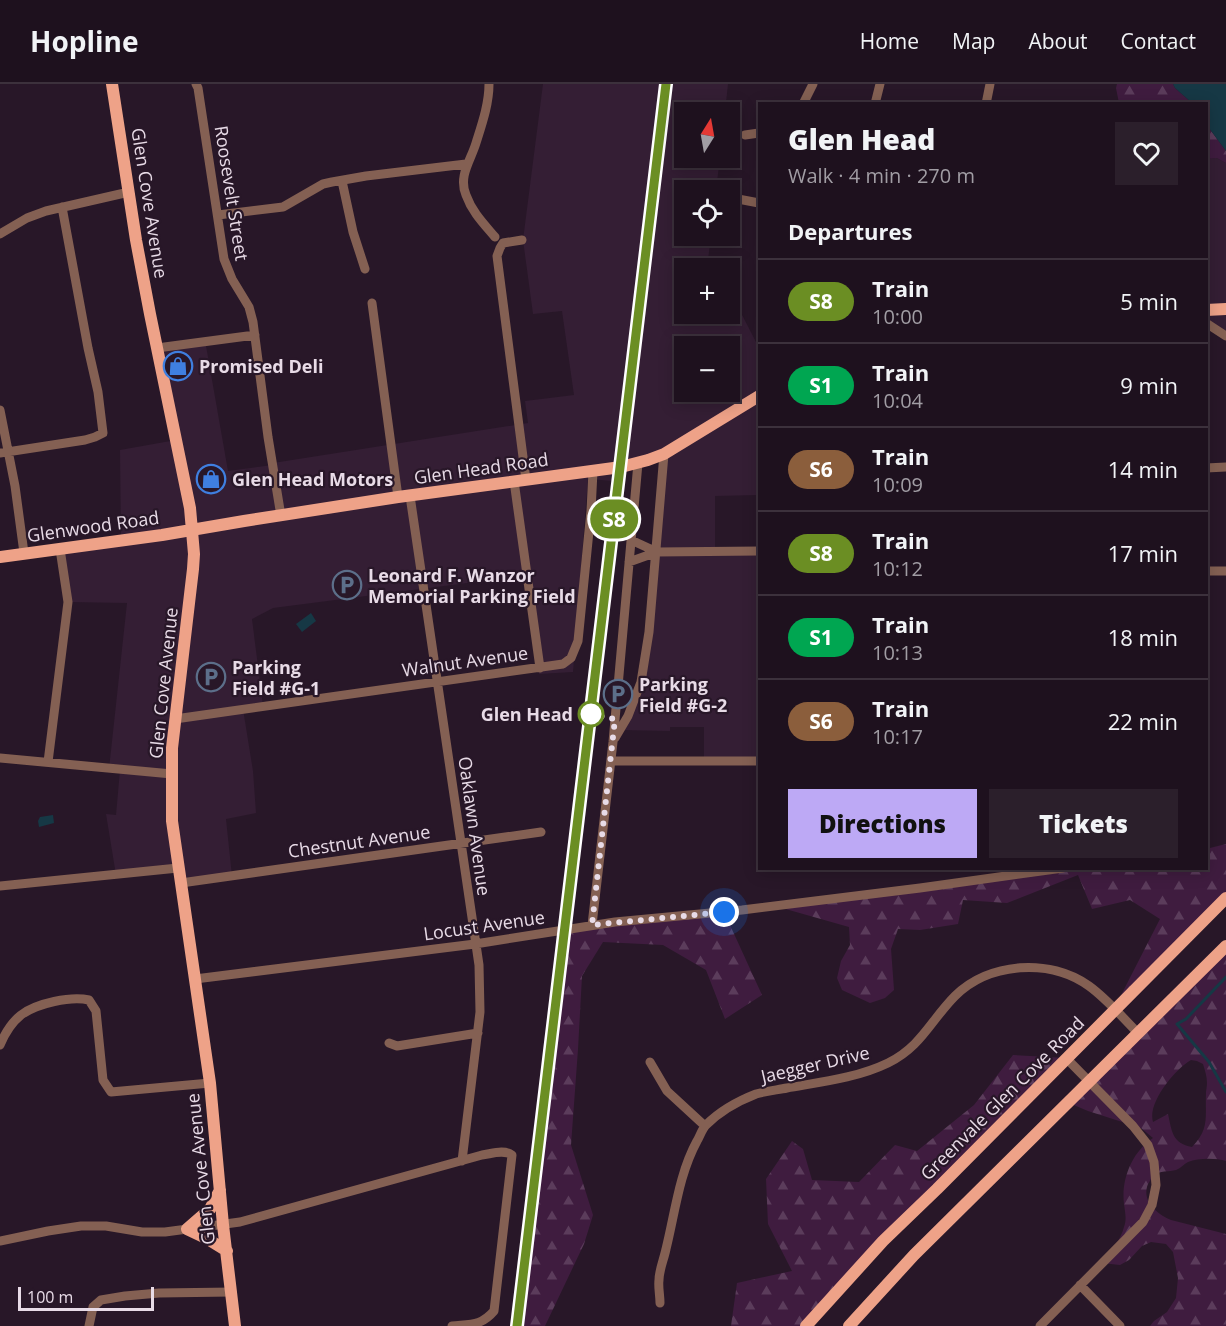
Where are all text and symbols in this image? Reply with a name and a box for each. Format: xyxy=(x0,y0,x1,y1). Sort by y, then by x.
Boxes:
text: Hopline xyxy=(30,22,139,60)
text: Home xyxy=(860,27,919,55)
text: Map xyxy=(952,27,995,55)
text: About xyxy=(1028,27,1088,55)
text: Contact xyxy=(1121,27,1196,55)
north arrow xyxy=(674,102,740,168)
map controls xyxy=(674,102,740,402)
text: Glen Head xyxy=(788,120,935,158)
button: heart xyxy=(1115,122,1178,185)
street label: Roosevelt Street xyxy=(209,124,255,262)
street label: Glen Cove Avenue xyxy=(126,126,174,280)
text: Walk · 4 min · 270 m xyxy=(788,162,975,189)
button: locate xyxy=(674,180,740,246)
text: Departures xyxy=(788,216,912,246)
button: + xyxy=(674,258,740,324)
text: Train xyxy=(872,273,929,303)
text: 5 min xyxy=(1120,286,1178,316)
text: S8 xyxy=(809,287,833,315)
text: 10:00 xyxy=(872,303,923,330)
button: − xyxy=(674,336,740,402)
shop icon: Promised Deli xyxy=(162,350,194,382)
place label: Promised Deli xyxy=(199,354,323,378)
text: Train xyxy=(872,357,929,387)
text: 9 min xyxy=(1120,370,1178,400)
text: S1 xyxy=(809,371,833,399)
text: 10:04 xyxy=(872,387,923,414)
text: Train xyxy=(872,441,929,471)
street label: Glen Head Road xyxy=(412,447,550,489)
text: 14 min xyxy=(1108,454,1178,484)
text: S6 xyxy=(809,455,833,483)
shop icon: Glen Head Motors xyxy=(195,463,227,495)
place label: Glen Head Motors xyxy=(232,467,393,491)
text: 10:09 xyxy=(872,471,923,498)
line badge: S8 xyxy=(587,500,641,538)
street label: Glenwood Road xyxy=(25,505,161,547)
text: S8 xyxy=(602,505,626,533)
text: Train xyxy=(872,525,929,555)
text: 17 min xyxy=(1108,538,1178,568)
text: S8 xyxy=(809,539,833,567)
text: 10:12 xyxy=(872,555,923,582)
place label: Leonard F. Wanzor Memorial Parking Field xyxy=(368,563,576,608)
parking icon: Leonard F. Wanzor Memorial Parking Field xyxy=(331,569,363,601)
street label: Glen Cove Avenue xyxy=(143,606,183,760)
text: Train xyxy=(872,609,929,639)
text: 18 min xyxy=(1108,622,1178,652)
text: S1 xyxy=(809,623,833,651)
text: 10:13 xyxy=(872,639,923,666)
street label: Walnut Avenue xyxy=(400,640,530,682)
place label: Parking Field #G-1 xyxy=(232,655,320,700)
parking icon: Parking Field #G-1 xyxy=(195,661,227,693)
place label: Parking Field #G-2 xyxy=(639,672,727,717)
parking icon: Parking Field #G-2 xyxy=(602,678,634,710)
text: Train xyxy=(872,693,929,723)
marker: Glen Head xyxy=(578,701,604,727)
place label: Glen Head xyxy=(481,702,573,726)
text: 22 min xyxy=(1108,706,1178,736)
text: S6 xyxy=(809,707,833,735)
text: 10:17 xyxy=(872,723,923,750)
street label: Oaklawn Avenue xyxy=(453,755,497,897)
button: Directions xyxy=(788,789,977,858)
button: Tickets xyxy=(989,789,1178,858)
street label: Chestnut Avenue xyxy=(286,819,432,863)
your location xyxy=(709,897,739,927)
street label: Locust Avenue xyxy=(422,905,546,945)
street label: Greenvale Glen Cove Road xyxy=(915,1011,1089,1185)
street label: Jaegger Drive xyxy=(756,1040,872,1089)
street label: Glen Cove Avenue xyxy=(180,1092,220,1246)
scale bar xyxy=(18,1284,154,1312)
text: 100 m xyxy=(27,1286,73,1308)

